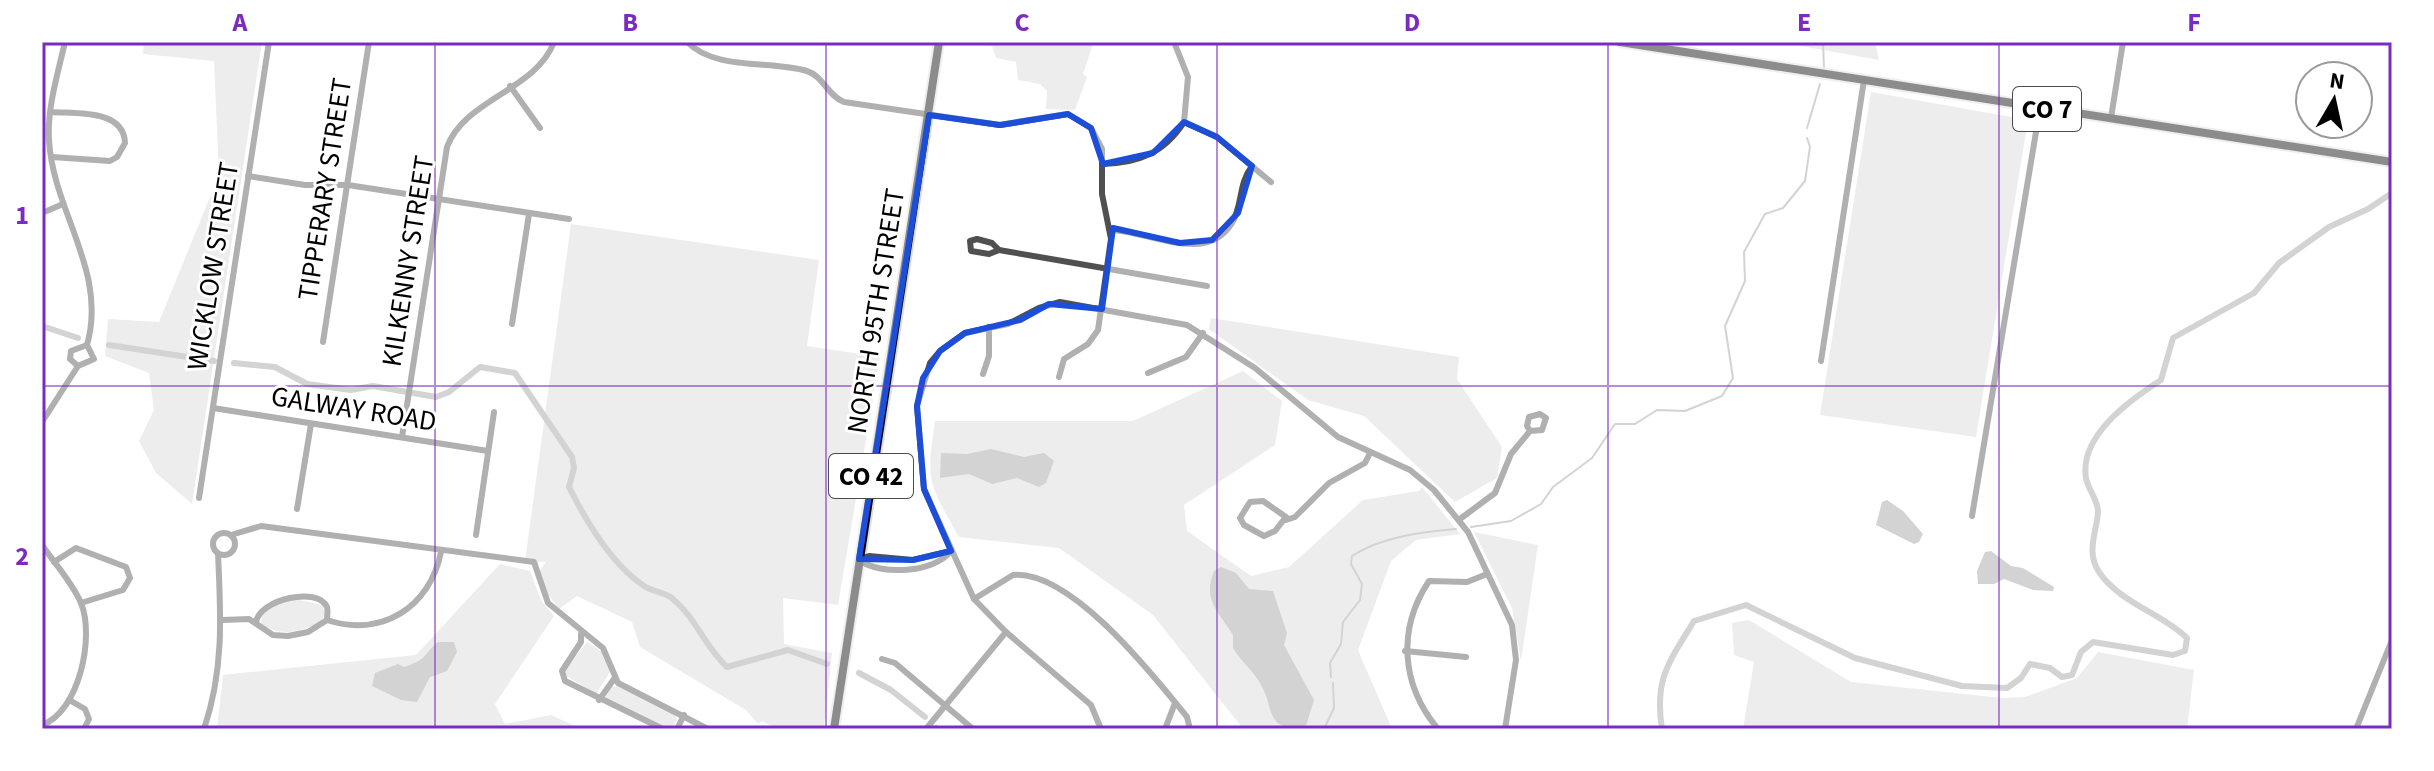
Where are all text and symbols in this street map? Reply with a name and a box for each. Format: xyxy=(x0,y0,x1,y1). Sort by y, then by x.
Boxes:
text: A xyxy=(232,4,249,41)
text: B xyxy=(622,4,638,41)
text: C xyxy=(1014,4,1030,41)
text: D xyxy=(1404,4,1420,41)
text: E xyxy=(1797,4,1811,41)
text: F xyxy=(2187,4,2201,41)
north arrow xyxy=(2294,60,2374,140)
text: N xyxy=(2327,64,2347,98)
street label: TIPPERARY STREET xyxy=(288,75,362,303)
road number: CO 7 xyxy=(2013,87,2081,131)
street label: KILKENNY STREET xyxy=(372,153,444,370)
street label: WICKLOW STREET xyxy=(177,159,249,373)
street label: NORTH 95TH STREET xyxy=(837,186,915,437)
text: 1 xyxy=(15,197,29,234)
street label: GALWAY ROAD xyxy=(268,376,439,442)
road number: CO 42 xyxy=(829,454,913,498)
text: 2 xyxy=(15,538,29,575)

